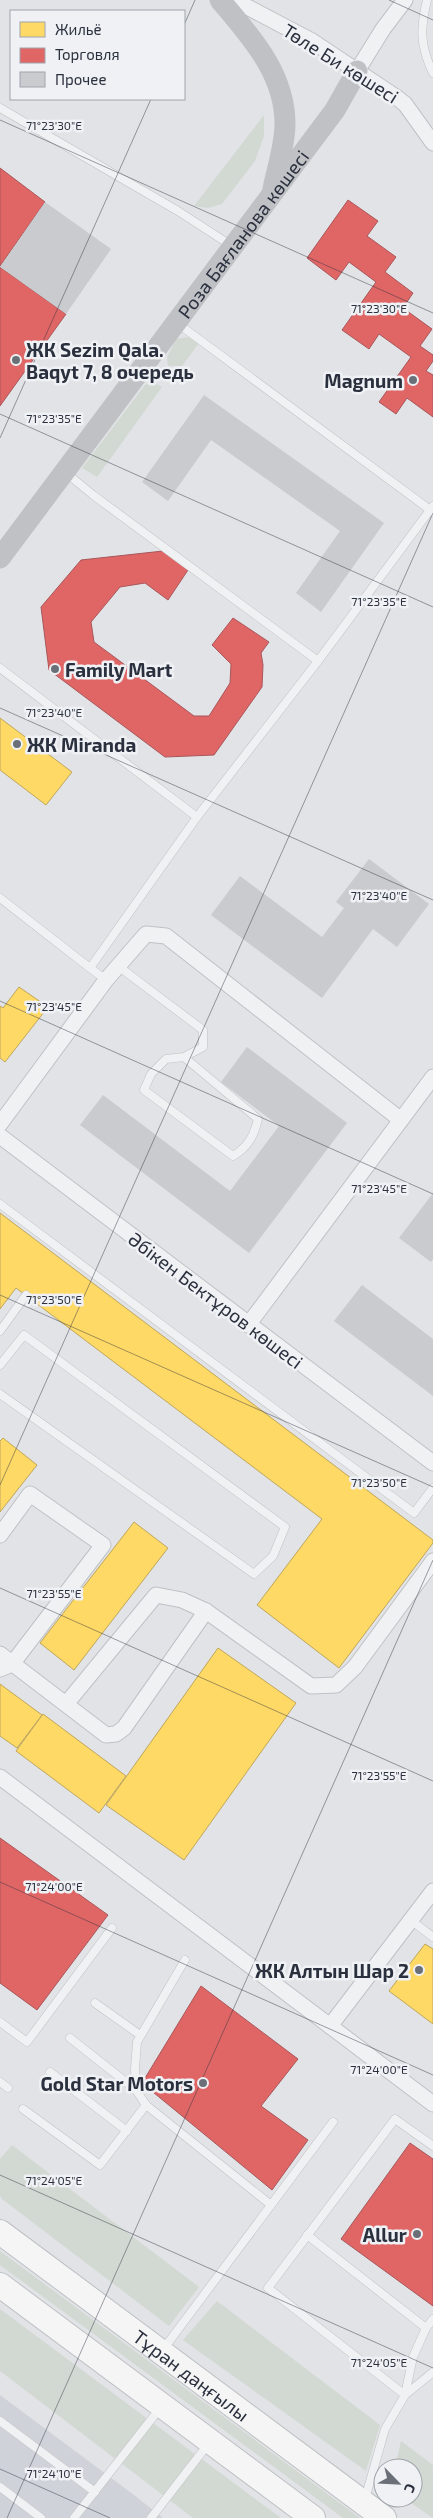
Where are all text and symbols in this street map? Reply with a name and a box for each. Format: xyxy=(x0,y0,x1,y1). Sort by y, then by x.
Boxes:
legend xyxy=(10,10,185,100)
street label: Төле Би көшесі xyxy=(279,18,403,108)
text: Жильё xyxy=(55,20,102,38)
text: Торговля xyxy=(55,45,120,63)
text: Прочее xyxy=(55,70,107,88)
text: 71°23'30"E xyxy=(26,118,82,132)
street label: Роза Бағланова көшесі xyxy=(172,145,313,322)
text: 71°23'30"E xyxy=(351,301,407,315)
place label: ЖК Sezim Qala. Baqyt 7, 8 очередь xyxy=(26,338,194,384)
marker: ЖК Sezim Qala. Baqyt 7, 8 очередь xyxy=(10,354,22,366)
place label: Magnum xyxy=(324,369,403,392)
marker: Magnum xyxy=(407,374,419,386)
text: 71°23'35"E xyxy=(26,411,82,425)
text: 71°23'35"E xyxy=(351,594,407,608)
place label: Family Mart xyxy=(65,658,173,682)
marker: Family Mart xyxy=(49,663,61,675)
text: 71°23'40"E xyxy=(26,705,83,719)
place label: ЖК Miranda xyxy=(27,733,136,756)
marker: ЖК Miranda xyxy=(11,738,23,750)
text: 71°23'40"E xyxy=(351,888,408,902)
text: 71°23'45"E xyxy=(26,999,82,1013)
text: 71°23'45"E xyxy=(351,1181,407,1195)
street label: Әбікен Бектұров көшесі xyxy=(124,1227,308,1373)
text: 71°23'50"E xyxy=(26,1292,82,1306)
text: 71°23'50"E xyxy=(351,1475,407,1489)
text: 71°23'55"E xyxy=(26,1586,82,1600)
text: 71°23'55"E xyxy=(351,1768,407,1782)
text: 71°24'00"E xyxy=(25,1879,83,1893)
place label: ЖК Алтын Шар 2 xyxy=(255,1959,409,1982)
marker: ЖК Алтын Шар 2 xyxy=(413,1964,425,1976)
text: 71°24'00"E xyxy=(350,2062,408,2076)
place label: Gold Star Motors xyxy=(41,2072,193,2095)
marker: Gold Star Motors xyxy=(197,2077,209,2089)
text: 71°24'05"E xyxy=(26,2173,83,2187)
place label: Allur xyxy=(363,2223,407,2246)
marker: Allur xyxy=(411,2228,423,2240)
street label: Тұран даңғылы xyxy=(129,2324,254,2425)
text: 71°24'05"E xyxy=(351,2355,408,2369)
north arrow xyxy=(373,2458,423,2508)
text: 71°24'10"E xyxy=(27,2466,82,2480)
text: С xyxy=(401,2481,420,2496)

